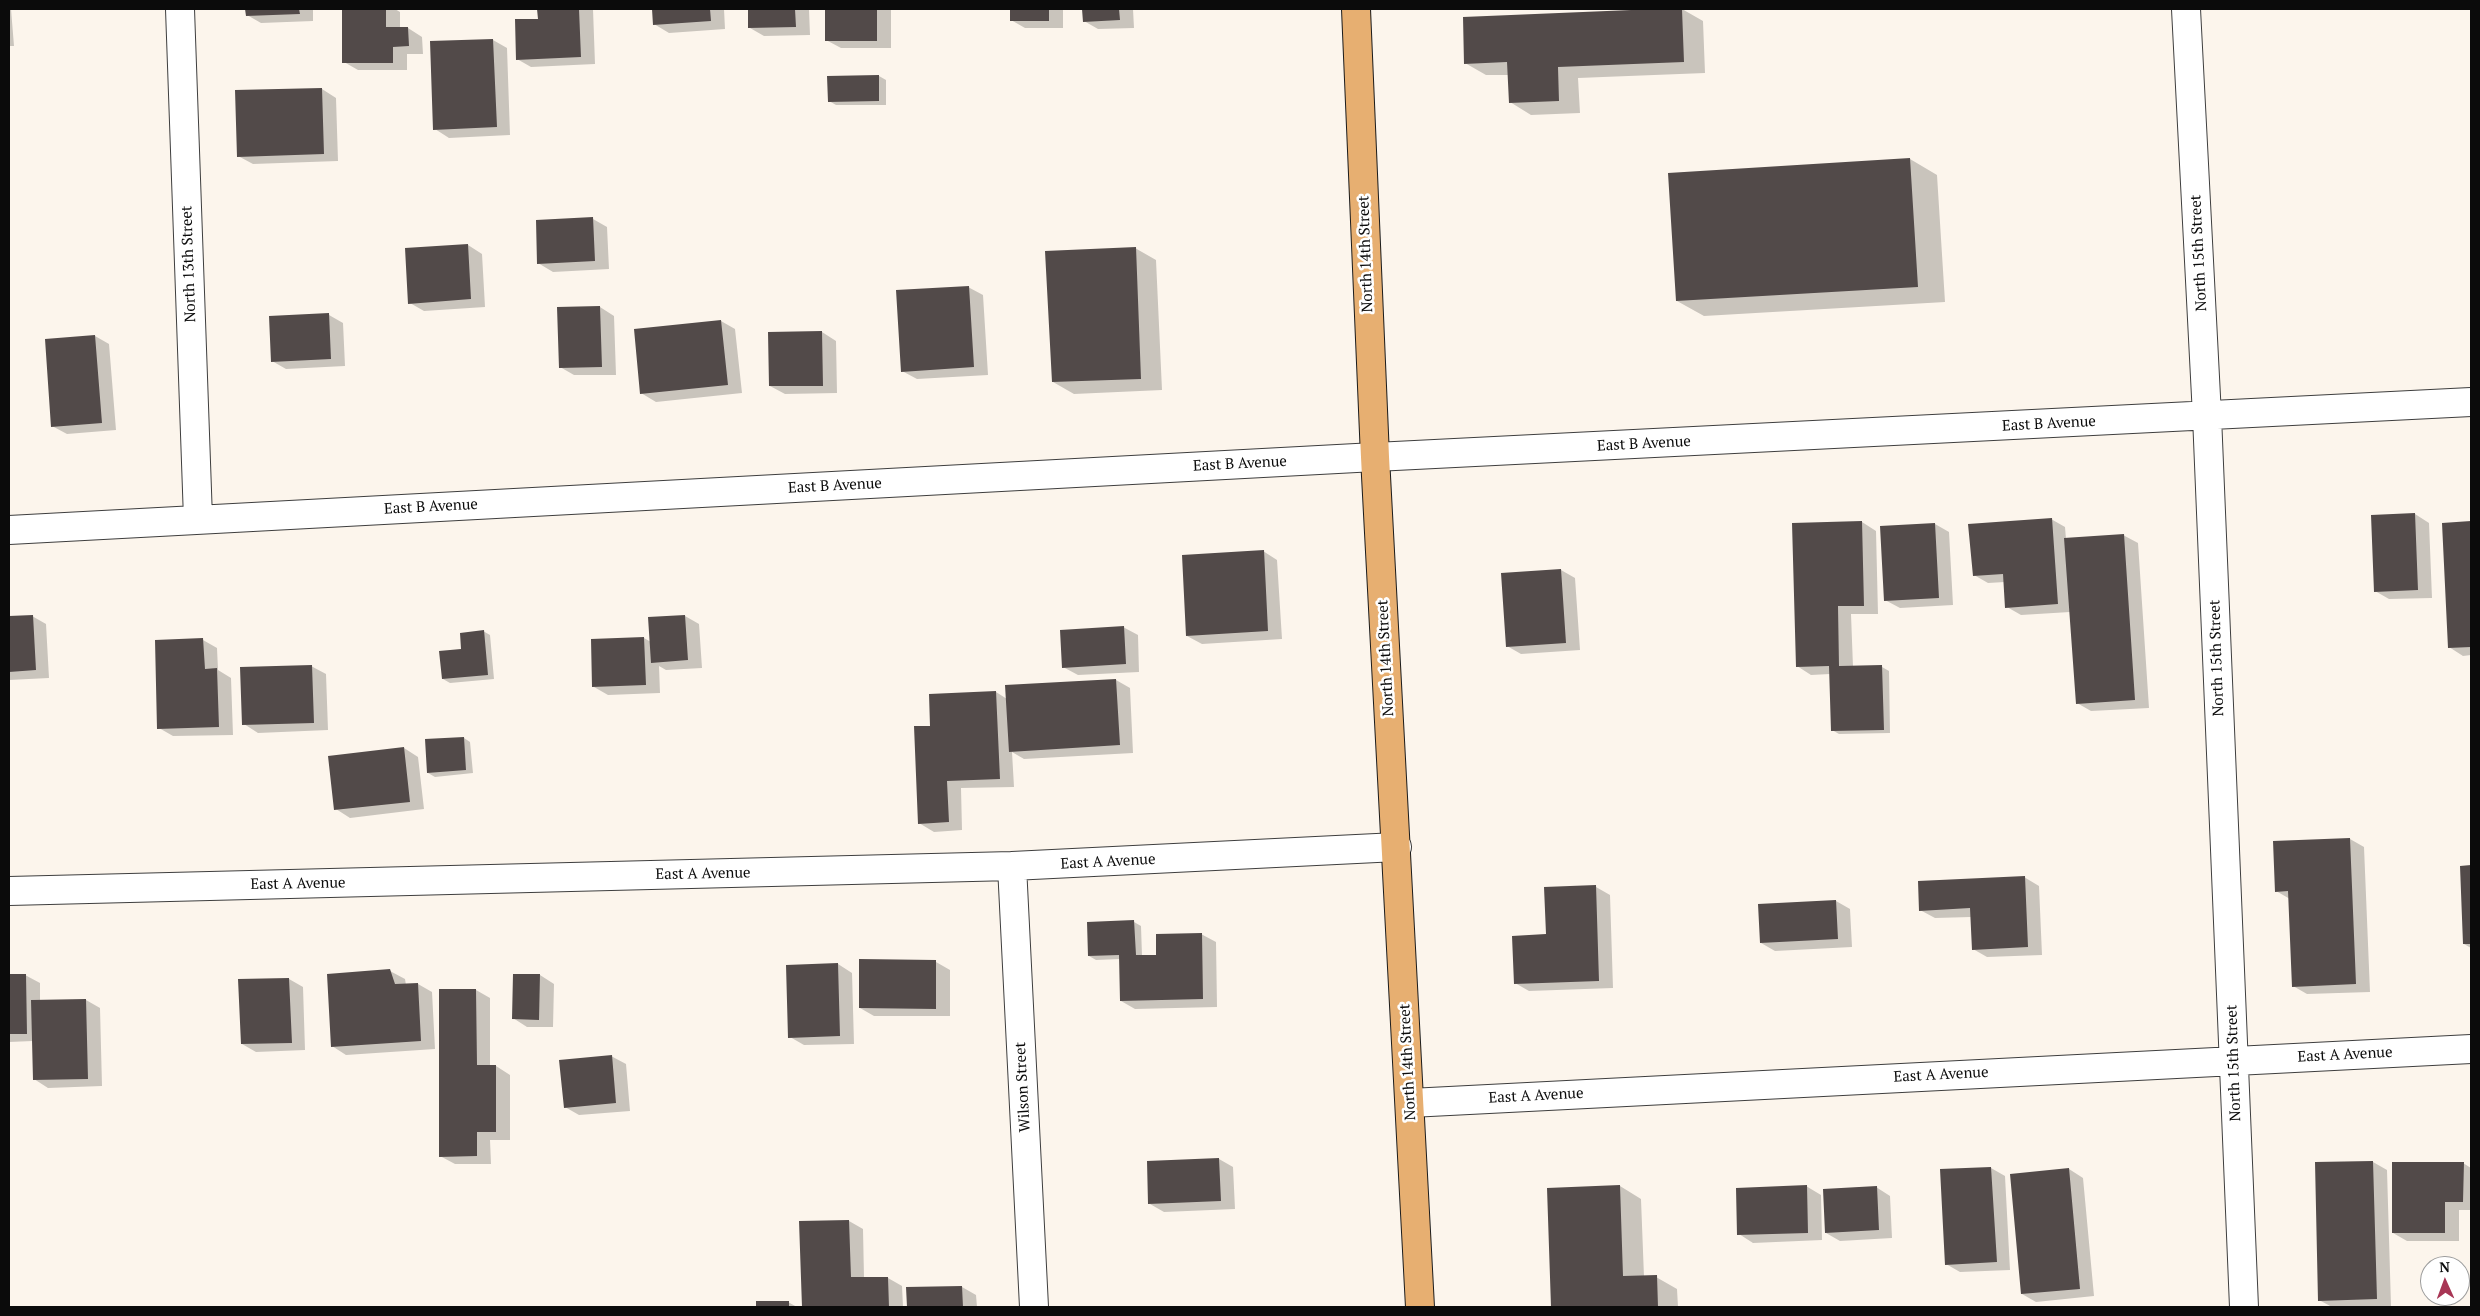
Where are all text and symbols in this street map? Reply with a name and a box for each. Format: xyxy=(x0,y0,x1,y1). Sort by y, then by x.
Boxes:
street label: North 15th Street xyxy=(2187,194,2211,312)
street label: North 14th Street xyxy=(1355,195,1377,313)
street label: North 13th Street xyxy=(178,205,200,323)
street label: East B Avenue xyxy=(2002,413,2096,435)
street label: East B Avenue xyxy=(1597,433,1691,455)
street label: East B Avenue xyxy=(1193,453,1287,475)
street label: East B Avenue xyxy=(788,475,882,497)
street label: East B Avenue xyxy=(384,496,478,518)
street label: North 14th Street xyxy=(1374,599,1398,717)
street label: North 15th Street xyxy=(2206,599,2228,717)
street label: East A Avenue xyxy=(1060,851,1156,873)
street label: East A Avenue xyxy=(655,864,751,884)
street label: East A Avenue xyxy=(250,874,346,894)
street label: North 14th Street xyxy=(1396,1003,1420,1121)
street label: North 15th Street xyxy=(2223,1004,2245,1122)
street label: Wilson Street xyxy=(1012,1041,1034,1133)
street label: East A Avenue xyxy=(2297,1044,2393,1066)
street label: East A Avenue xyxy=(1893,1064,1989,1086)
street label: East A Avenue xyxy=(1488,1085,1584,1107)
north arrow xyxy=(2420,1256,2470,1306)
text: N xyxy=(2439,1257,2450,1276)

